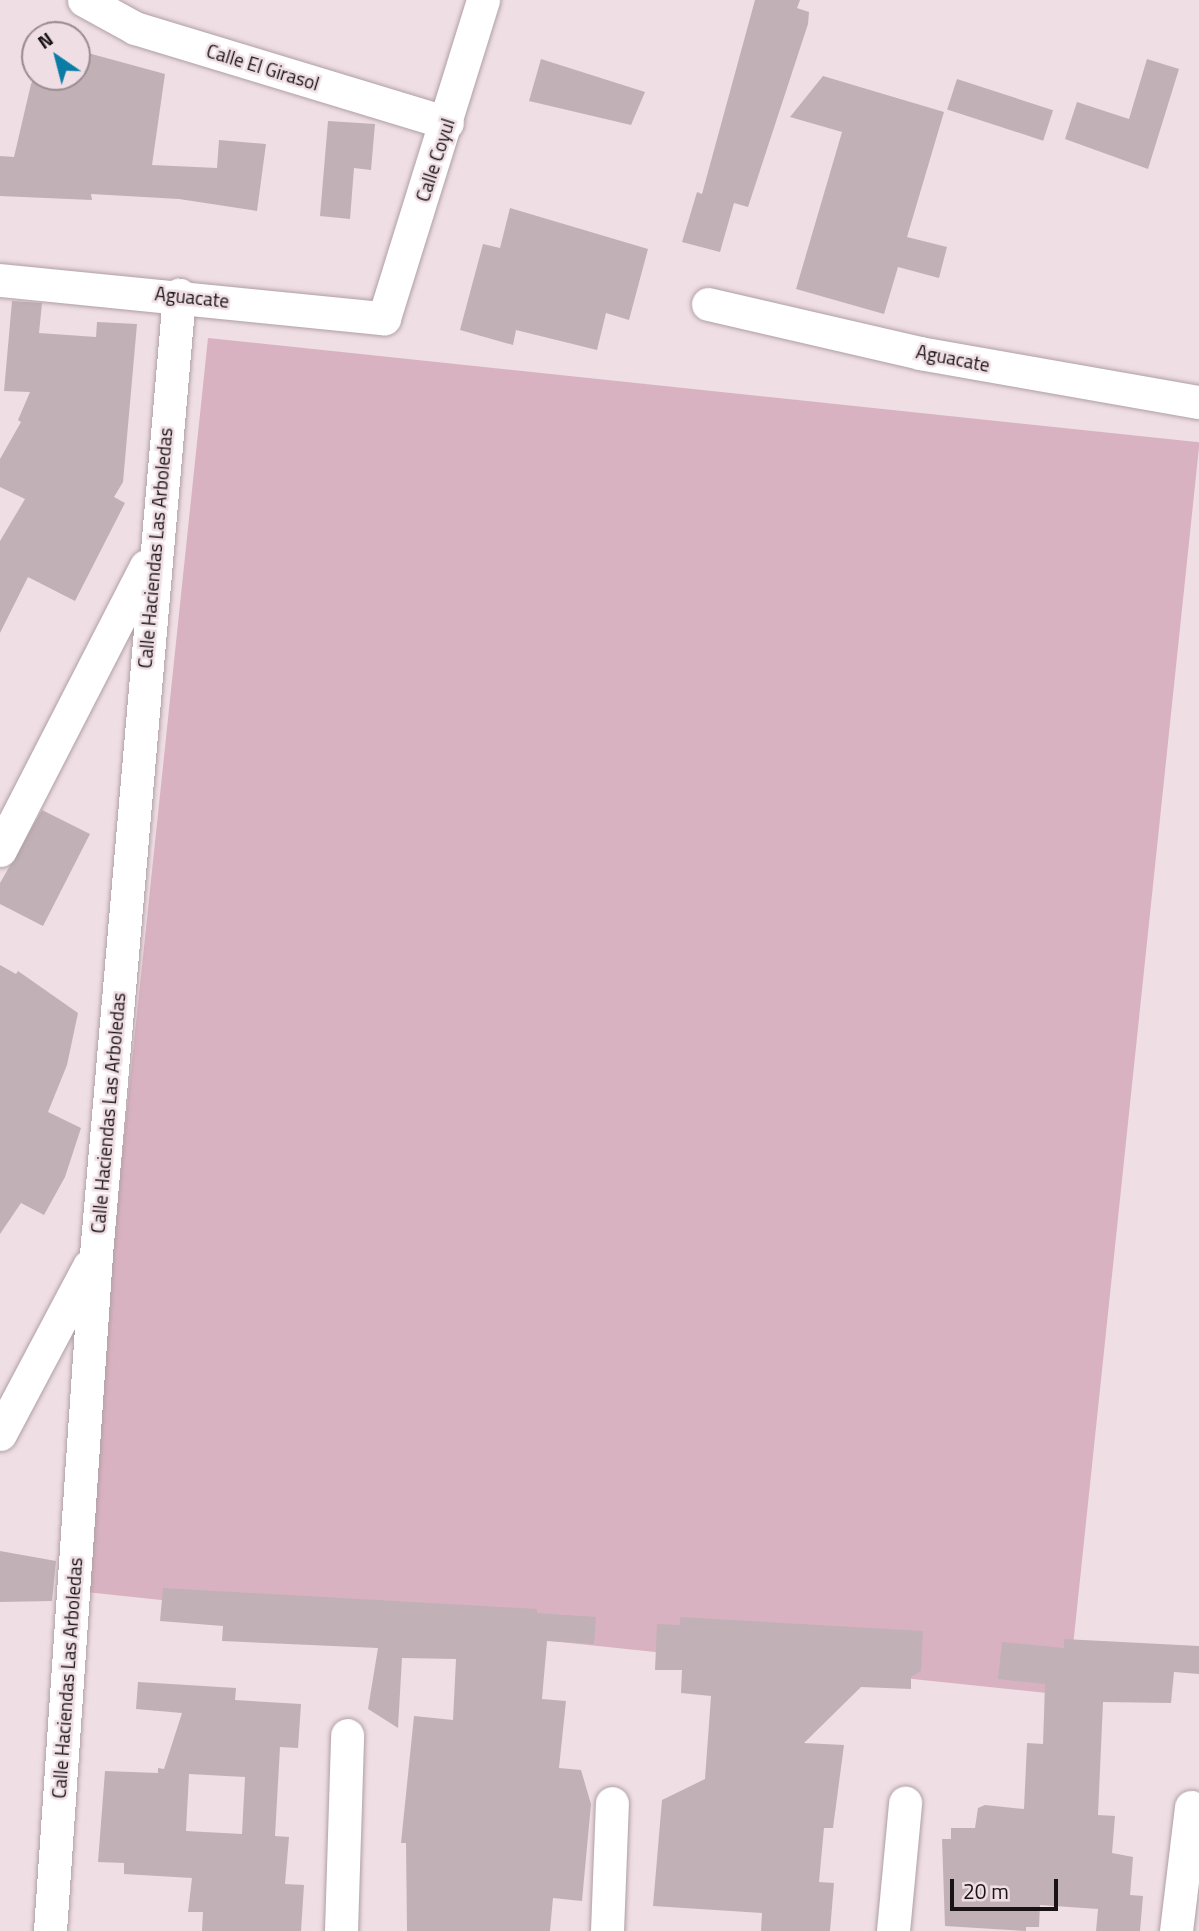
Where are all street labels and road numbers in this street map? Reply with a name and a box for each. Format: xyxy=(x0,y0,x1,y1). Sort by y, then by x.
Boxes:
street label: Calle El Girasol xyxy=(204,39,322,95)
street label: Calle Coyul xyxy=(411,116,459,204)
street label: Aguacate xyxy=(154,282,230,312)
street label: Aguacate xyxy=(914,340,992,376)
street label: Calle Haciendas Las Arboledas xyxy=(133,427,177,669)
street label: Calle Haciendas Las Arboledas xyxy=(86,992,130,1234)
street label: Calle Haciendas Las Arboledas xyxy=(47,1557,87,1799)

